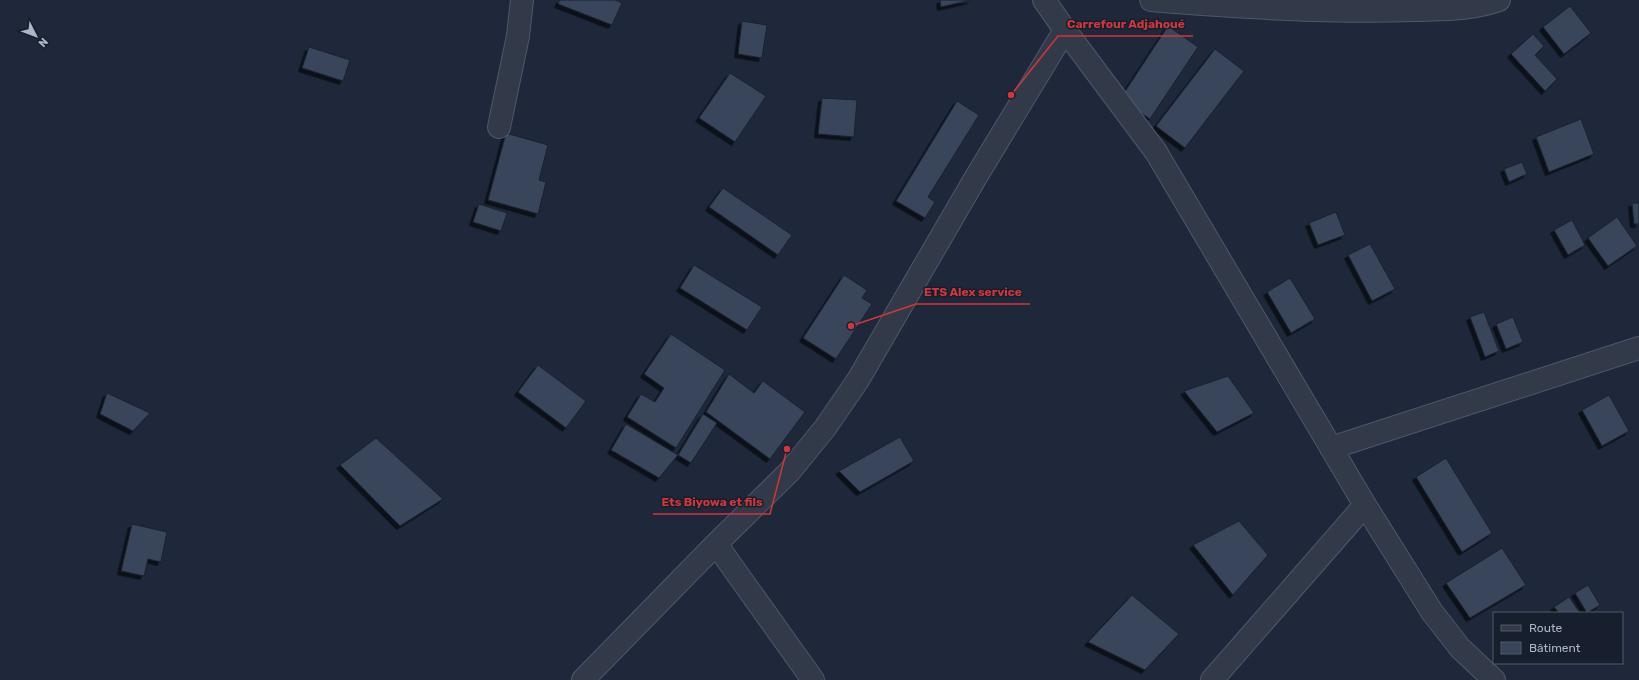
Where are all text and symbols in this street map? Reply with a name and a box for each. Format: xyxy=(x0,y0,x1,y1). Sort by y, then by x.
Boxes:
callout: Carrefour Adjahoué xyxy=(1058,12,1193,36)
north arrow xyxy=(16,16,56,56)
text: Carrefour Adjahoué xyxy=(1067,17,1185,31)
text: N xyxy=(36,35,51,50)
callout: ETS Alex service xyxy=(916,280,1030,304)
text: ETS Alex service xyxy=(924,285,1022,299)
callout: Ets Biyowa et fils xyxy=(653,490,770,514)
text: Ets Biyowa et fils xyxy=(661,495,763,509)
legend xyxy=(1493,612,1623,664)
text: Route xyxy=(1529,621,1563,635)
text: Bâtiment xyxy=(1529,641,1581,655)

